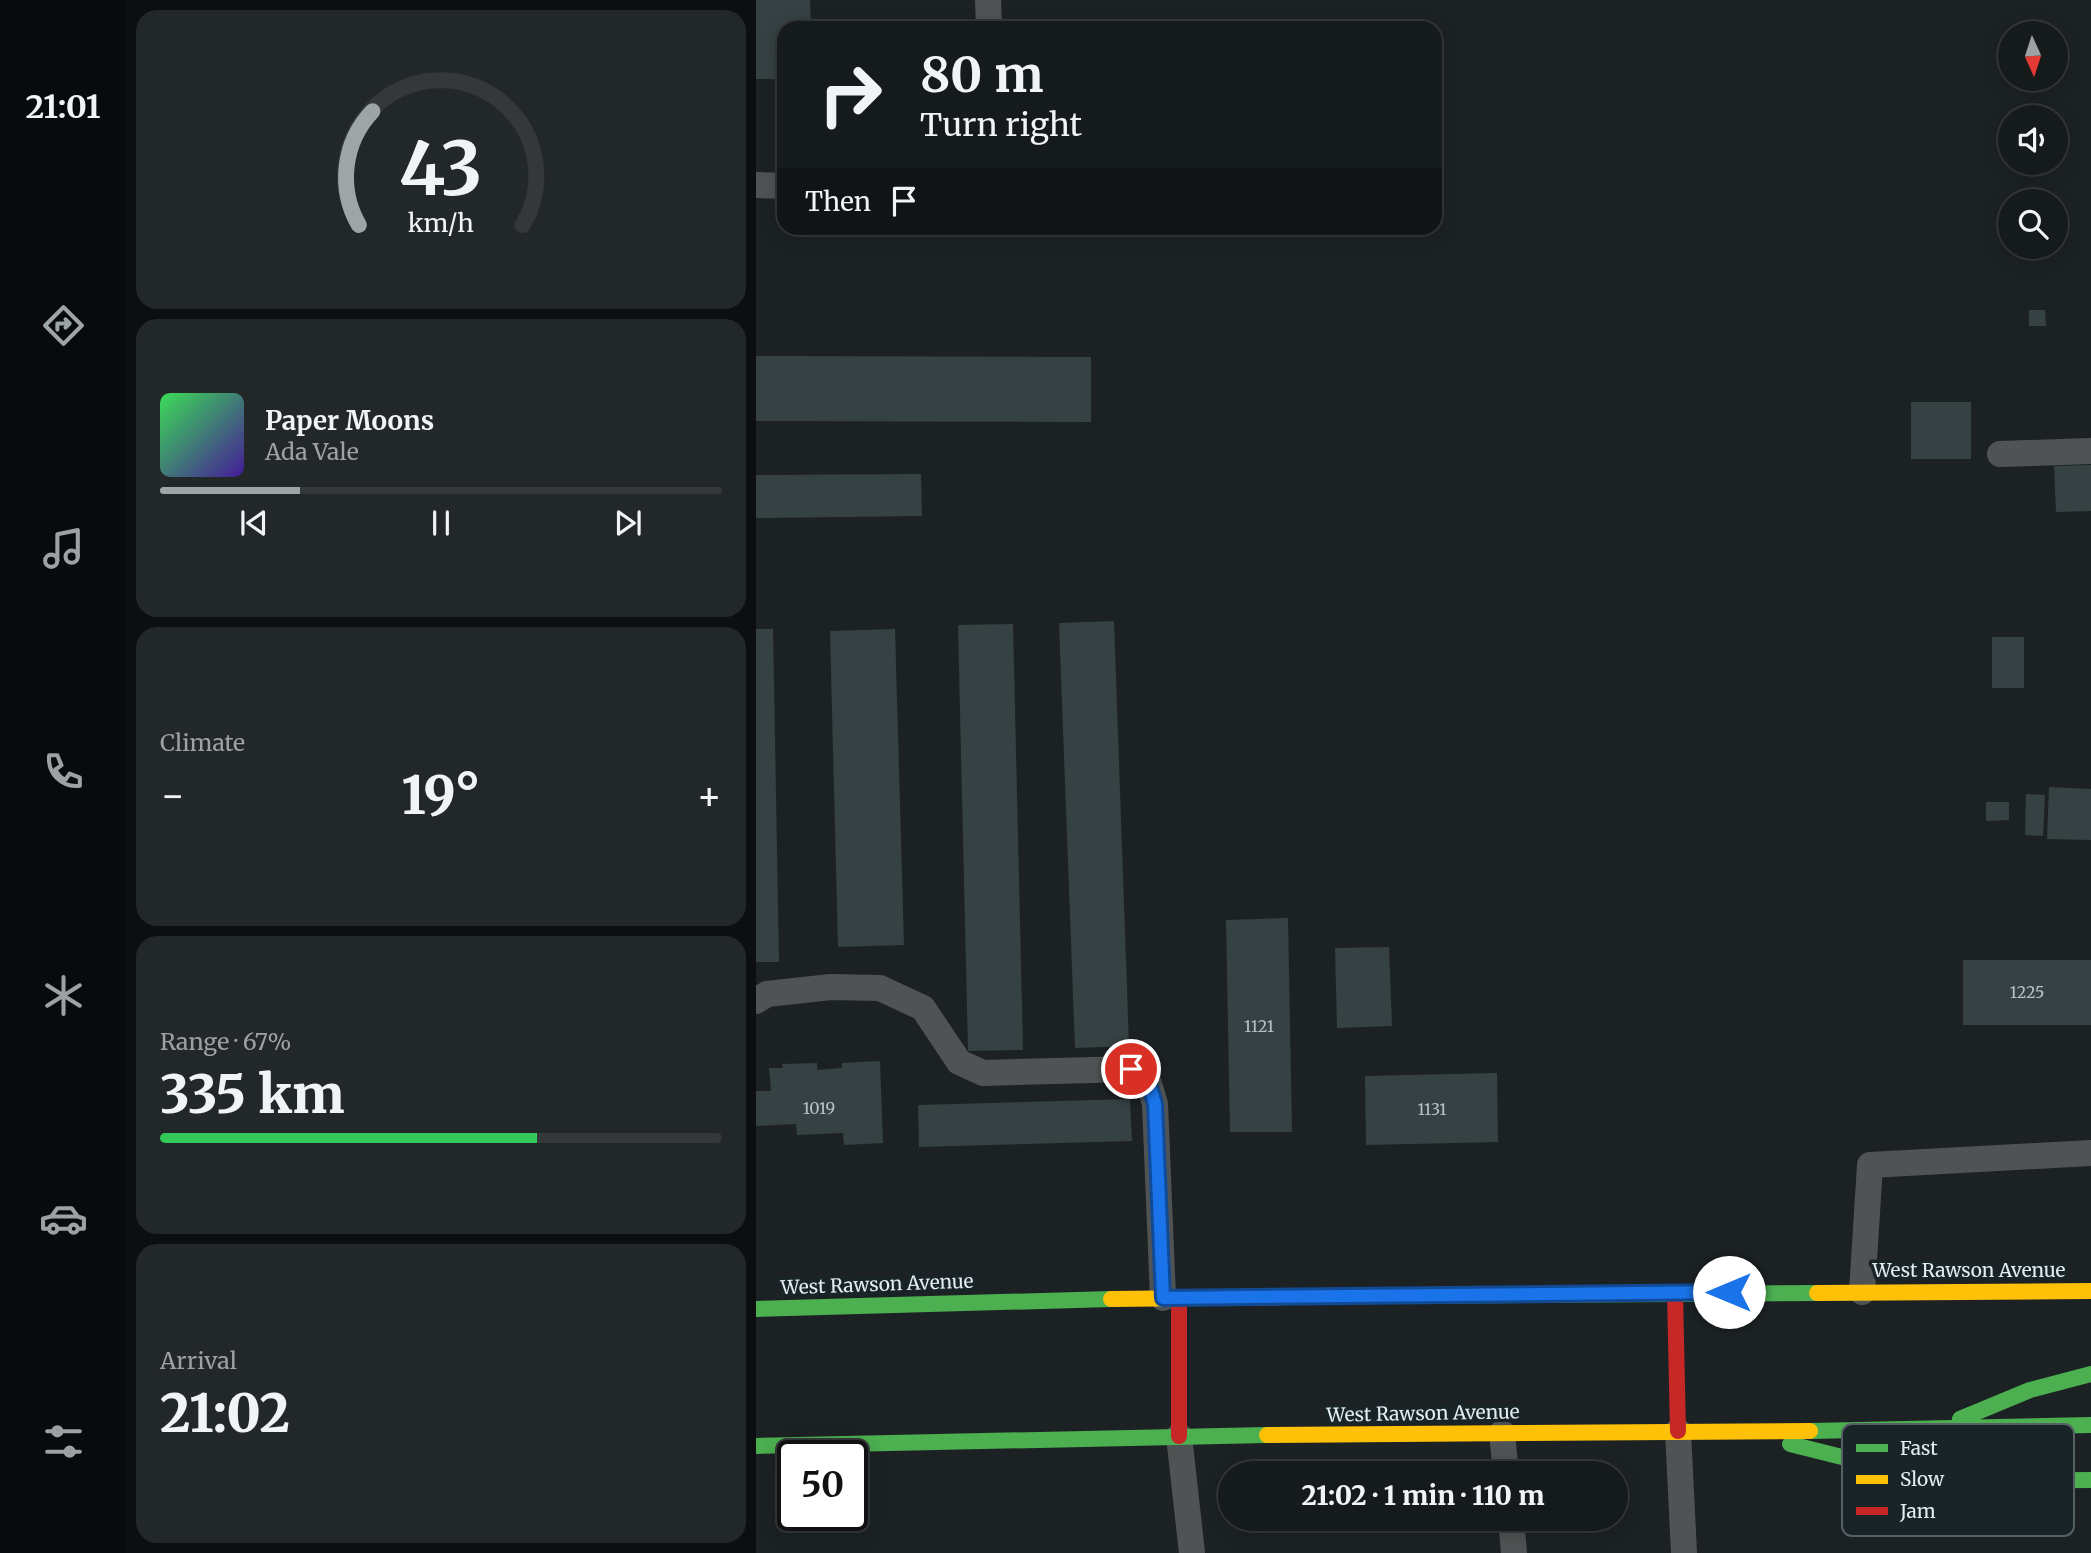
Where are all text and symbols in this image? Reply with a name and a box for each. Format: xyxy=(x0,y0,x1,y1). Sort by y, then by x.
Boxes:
north arrow xyxy=(1998,21,2068,91)
map controls xyxy=(1998,21,2068,259)
text: 80 m xyxy=(920,44,1043,105)
icon: right xyxy=(805,49,896,140)
text: 21:01 xyxy=(25,87,101,127)
text: Turn right xyxy=(920,105,1082,145)
button: sound xyxy=(1998,105,2068,175)
text: 43 xyxy=(399,124,483,216)
icon: arrive xyxy=(885,182,923,220)
text: Then xyxy=(805,185,871,218)
button: search xyxy=(1998,189,2068,259)
text: km/h xyxy=(408,207,474,239)
icon: directions xyxy=(39,301,88,350)
text: Paper Moons xyxy=(265,404,434,437)
text: Ada Vale xyxy=(265,437,359,466)
icon: previous xyxy=(235,504,273,542)
icon: pause xyxy=(422,504,460,542)
icon: next xyxy=(609,504,647,542)
icon: music xyxy=(39,524,88,573)
text: Climate xyxy=(160,728,245,757)
icon: phone xyxy=(39,747,88,796)
text: 19° xyxy=(402,763,480,828)
text: − xyxy=(160,772,185,819)
text: + xyxy=(697,772,722,819)
icon: climate xyxy=(39,971,88,1020)
house number: 1225 xyxy=(2010,982,2044,1002)
house number: 1121 xyxy=(1244,1016,1274,1036)
text: Range · 67% xyxy=(160,1027,291,1056)
pin xyxy=(1101,1039,1161,1099)
icon: arrive xyxy=(1112,1050,1150,1088)
text: 335 km xyxy=(160,1062,345,1127)
house number: 1019 xyxy=(803,1098,835,1118)
house number: 1131 xyxy=(1417,1099,1447,1119)
icon: car xyxy=(39,1194,88,1243)
position arrow xyxy=(1692,1255,1766,1329)
street label: West Rawson Avenue xyxy=(1871,1258,2066,1282)
street label: West Rawson Avenue xyxy=(779,1269,974,1299)
text: Arrival xyxy=(160,1346,237,1375)
text: 21:02 xyxy=(160,1381,290,1446)
street label: West Rawson Avenue xyxy=(1325,1399,1520,1427)
icon: filters xyxy=(39,1417,88,1466)
legend xyxy=(1842,1424,2074,1536)
text: Fast xyxy=(1900,1436,1938,1460)
speed limit sign: 50 xyxy=(777,1440,868,1531)
text: Slow xyxy=(1900,1467,1945,1491)
text: 21:02 · 1 min · 110 m xyxy=(1302,1479,1544,1512)
text: Jam xyxy=(1899,1499,1936,1523)

